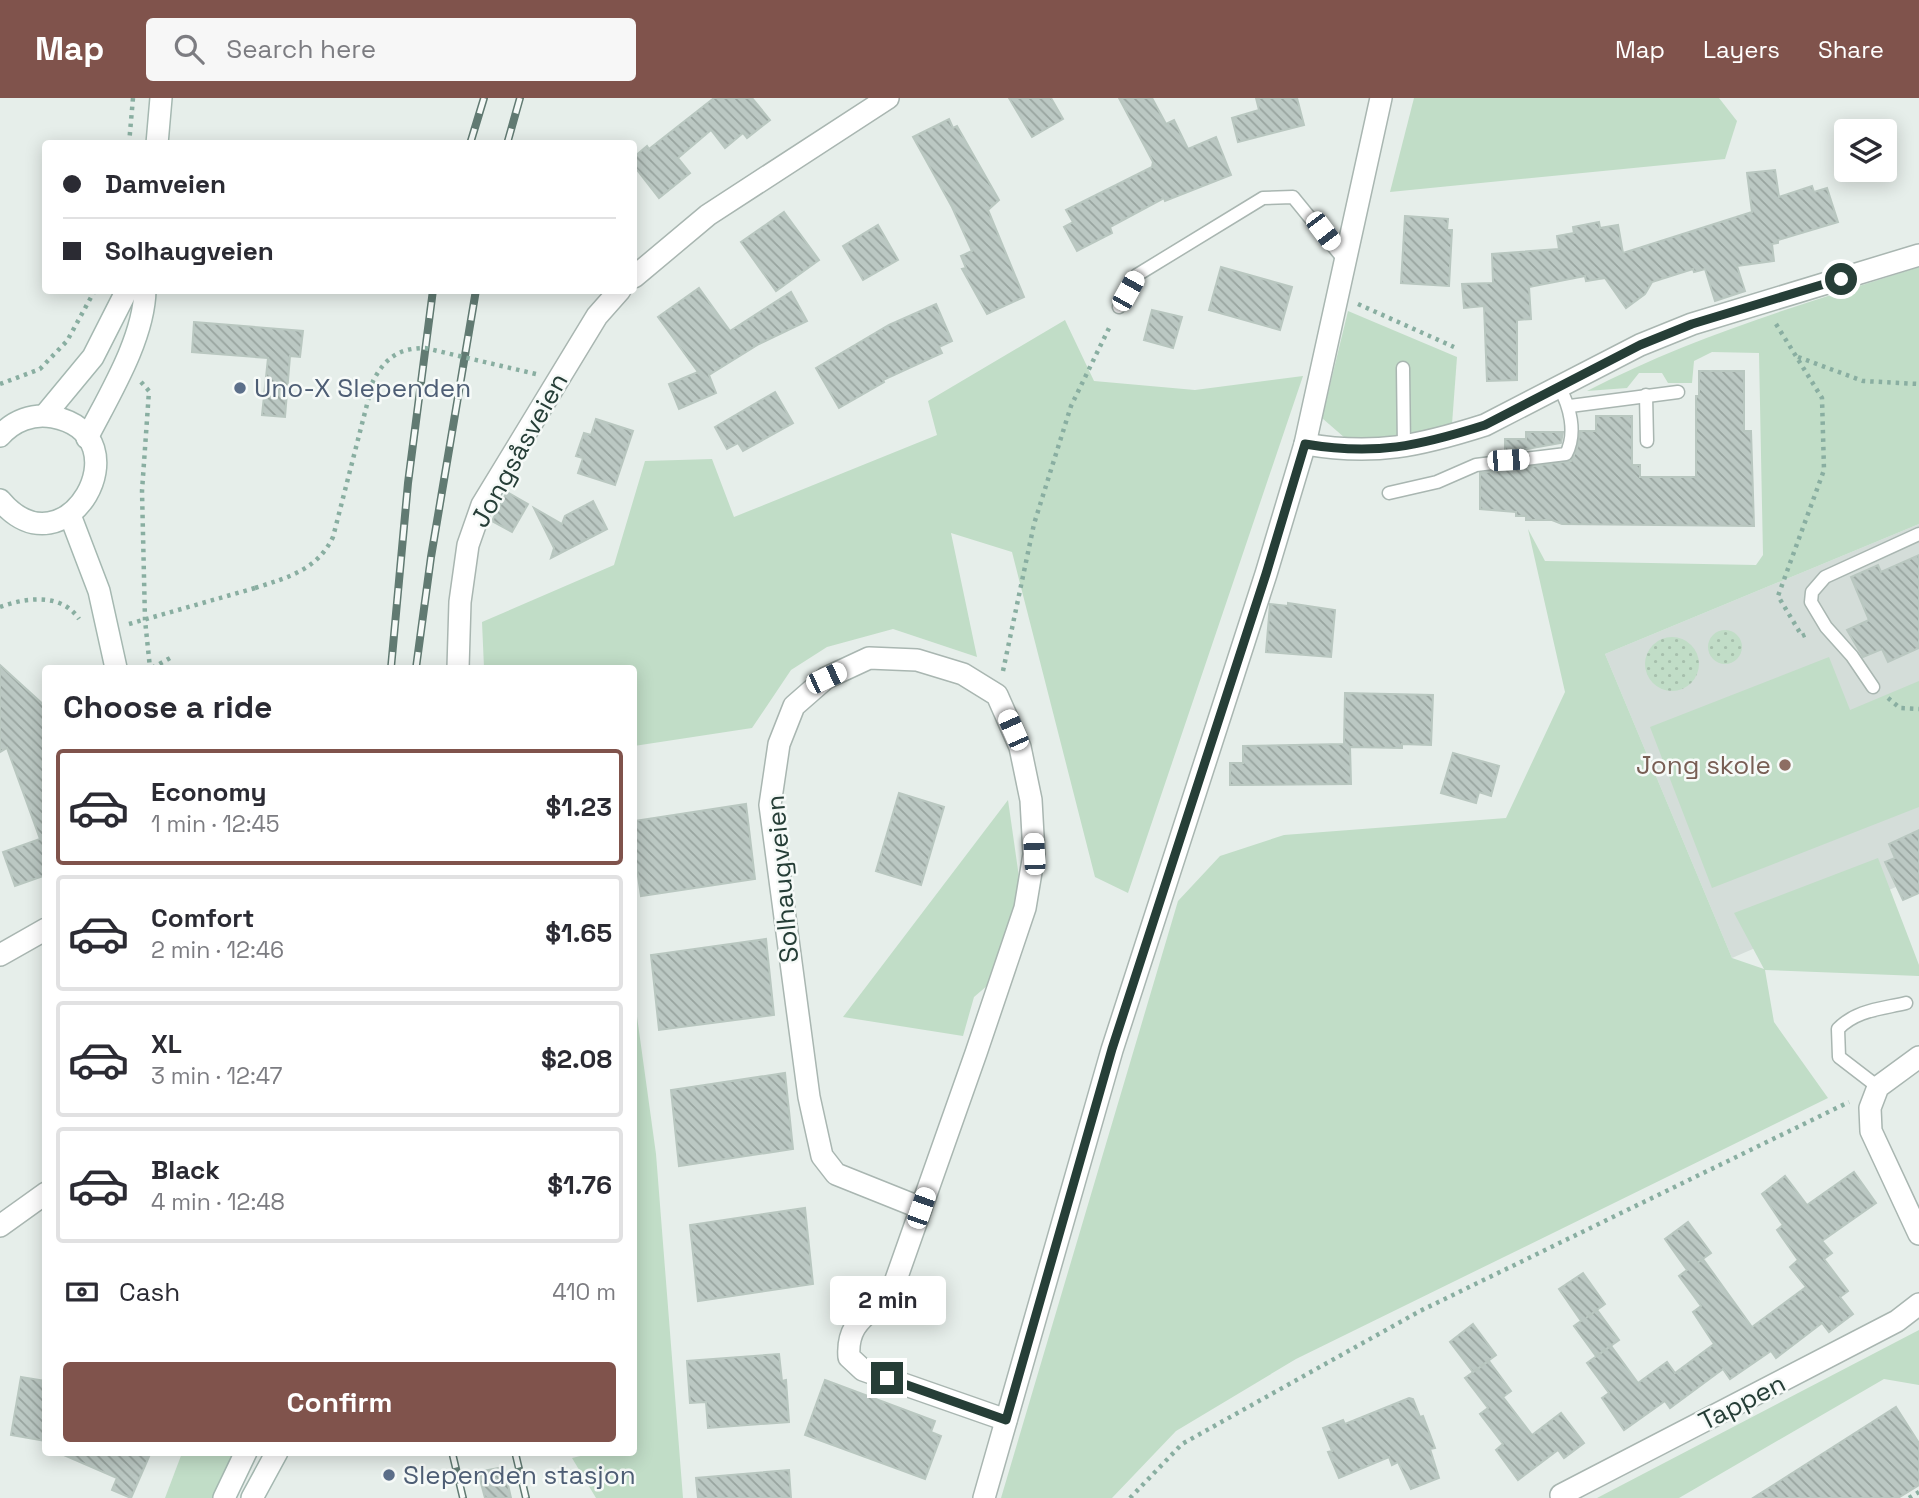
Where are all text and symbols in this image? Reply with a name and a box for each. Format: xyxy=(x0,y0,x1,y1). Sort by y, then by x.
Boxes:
search box xyxy=(146,18,636,81)
text: Map xyxy=(35,28,104,70)
icon: search xyxy=(170,30,208,68)
text: Search here xyxy=(226,32,376,66)
text: Map xyxy=(1615,34,1665,65)
text: Layers xyxy=(1703,34,1780,65)
text: Share xyxy=(1818,34,1884,65)
map controls xyxy=(1834,119,1897,182)
button: layers xyxy=(1834,119,1897,182)
text: Damveien xyxy=(105,167,226,201)
car xyxy=(1302,208,1345,254)
text: Solhaugveien xyxy=(105,234,274,268)
route start xyxy=(1825,263,1857,295)
car xyxy=(1109,268,1148,314)
street label: Jongsåsveien xyxy=(463,367,575,533)
place label: Uno-X Slependen xyxy=(254,371,471,405)
marker: Uno-X Slependen xyxy=(232,380,248,396)
car xyxy=(1487,448,1530,472)
car xyxy=(803,660,850,696)
text: Choose a ride xyxy=(63,687,273,727)
car xyxy=(995,707,1032,753)
place label: Jong skole xyxy=(1636,748,1771,782)
marker: Jong skole xyxy=(1777,757,1793,773)
text: Economy xyxy=(151,775,267,809)
icon: car xyxy=(67,776,130,839)
text: $1.23 xyxy=(545,790,612,824)
street label: Solhaugveien xyxy=(758,794,806,964)
text: 1 min · 12:45 xyxy=(151,809,280,839)
car xyxy=(1023,832,1046,876)
text: Comfort xyxy=(151,901,254,935)
icon: car xyxy=(67,902,130,965)
text: $1.65 xyxy=(545,916,612,950)
text: 2 min · 12:46 xyxy=(151,935,284,965)
text: XL xyxy=(151,1027,182,1061)
icon: car xyxy=(67,1028,130,1091)
text: $2.08 xyxy=(541,1042,612,1076)
text: 3 min · 12:47 xyxy=(151,1061,282,1091)
text: Black xyxy=(151,1153,220,1187)
icon: car xyxy=(67,1154,130,1217)
text: $1.76 xyxy=(547,1168,612,1202)
car xyxy=(905,1185,938,1231)
text: 4 min · 12:48 xyxy=(151,1187,285,1217)
icon: cash xyxy=(63,1273,101,1311)
text: Cash xyxy=(119,1275,180,1309)
callout: 2 min xyxy=(829,1276,945,1326)
text: 410 m xyxy=(552,1277,616,1307)
text: 2 min xyxy=(858,1285,918,1315)
button: Confirm xyxy=(63,1362,616,1442)
route end xyxy=(871,1362,903,1394)
street label: Tappen xyxy=(1693,1366,1791,1438)
place label: Slependen stasjon xyxy=(403,1458,636,1492)
marker: Slependen stasjon xyxy=(381,1467,397,1483)

